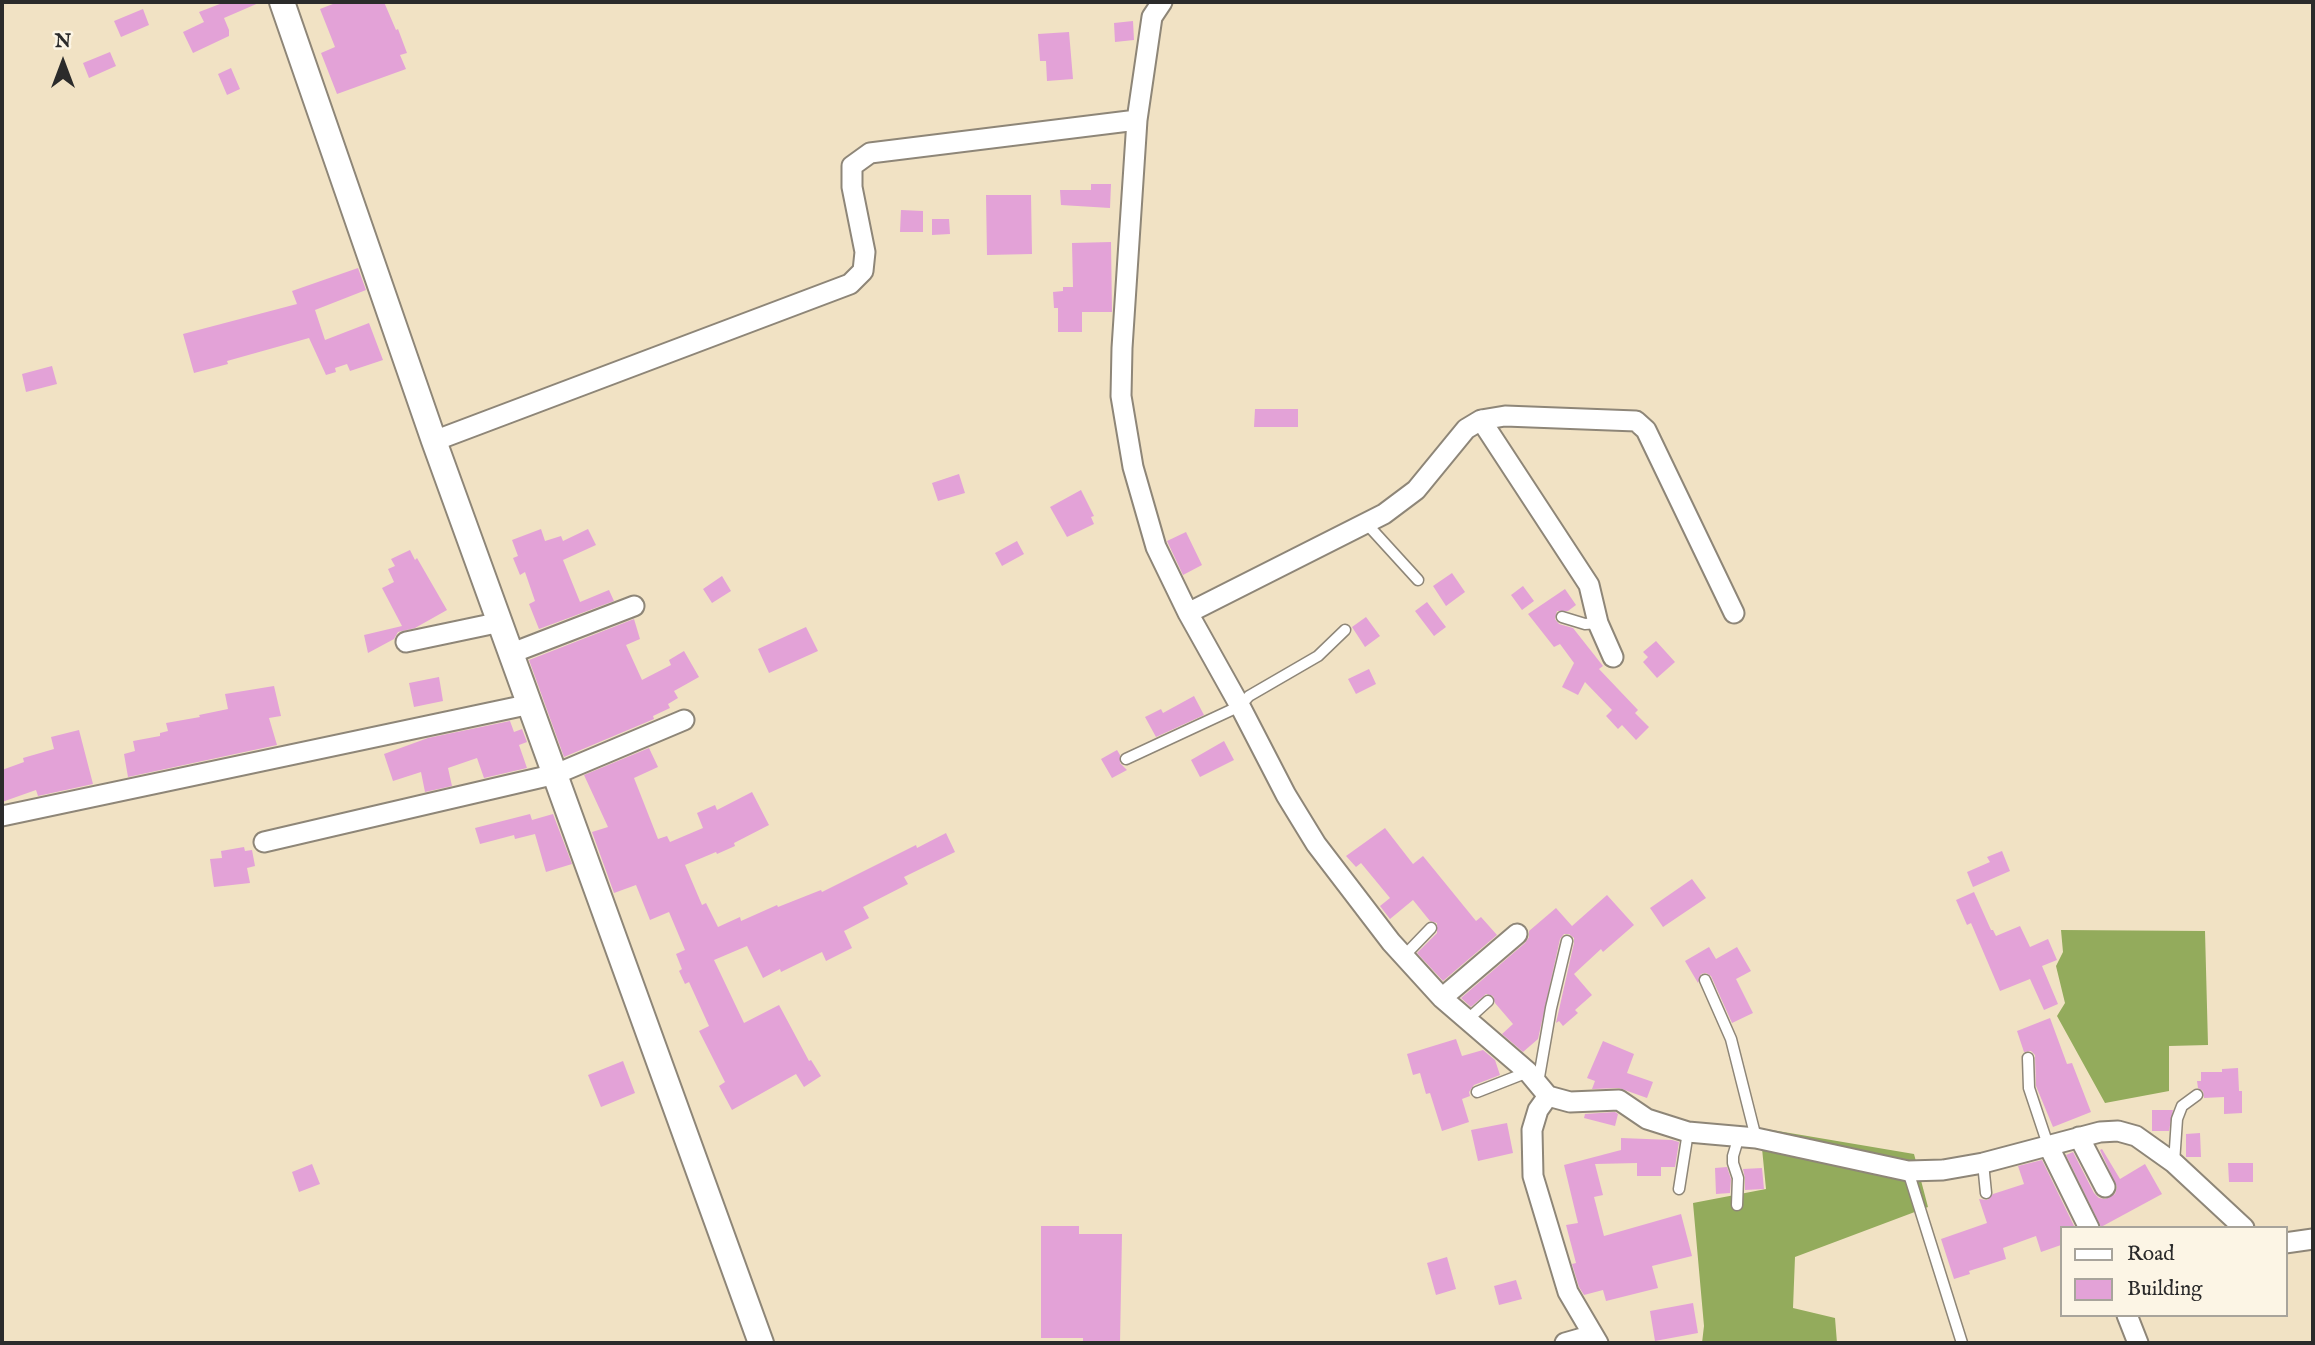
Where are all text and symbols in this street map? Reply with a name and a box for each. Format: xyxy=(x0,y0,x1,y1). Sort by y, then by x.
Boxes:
north arrow xyxy=(28,28,98,98)
text: N xyxy=(55,30,71,54)
legend xyxy=(2060,1226,2287,1317)
text: Road xyxy=(2127,1241,2174,1268)
text: Building xyxy=(2127,1276,2202,1303)

